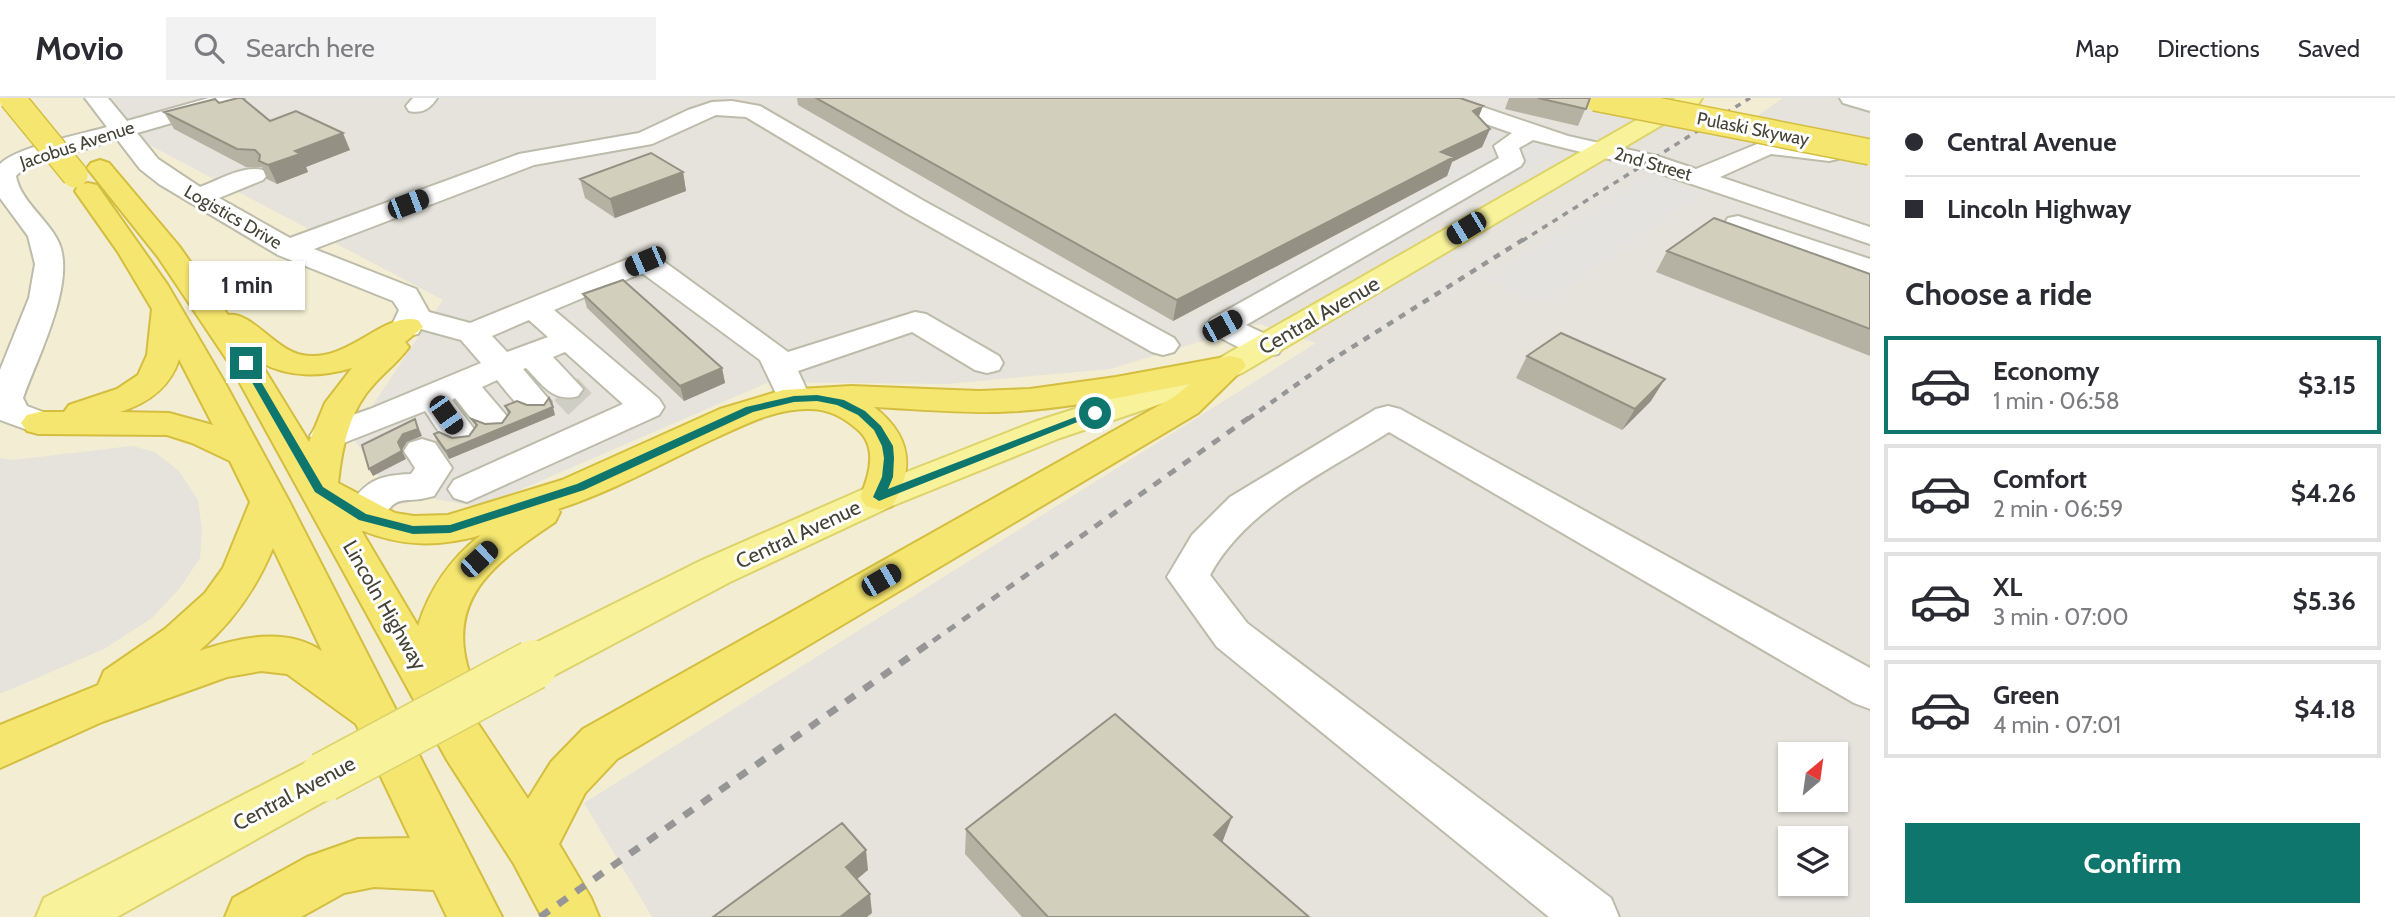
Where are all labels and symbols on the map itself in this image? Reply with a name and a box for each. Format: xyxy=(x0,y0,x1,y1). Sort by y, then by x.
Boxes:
street label: Pulaski Skyway xyxy=(1695,107,1811,151)
street label: Jacobus Avenue xyxy=(16,116,137,174)
street label: 2nd Street xyxy=(1612,142,1694,186)
street label: Logistics Drive xyxy=(180,180,286,254)
car xyxy=(385,187,432,221)
car xyxy=(1443,208,1490,248)
car xyxy=(622,243,669,279)
callout: 1 min xyxy=(188,261,304,310)
street label: Central Avenue xyxy=(1254,270,1384,360)
car xyxy=(1199,307,1246,345)
route end xyxy=(230,347,262,379)
car xyxy=(426,392,467,438)
route start xyxy=(1079,397,1111,429)
street label: Central Avenue xyxy=(732,494,865,574)
street label: Lincoln Highway xyxy=(338,536,432,674)
car xyxy=(457,537,502,581)
car xyxy=(858,560,905,600)
north arrow xyxy=(1778,742,1848,812)
street label: Central Avenue xyxy=(229,750,360,836)

